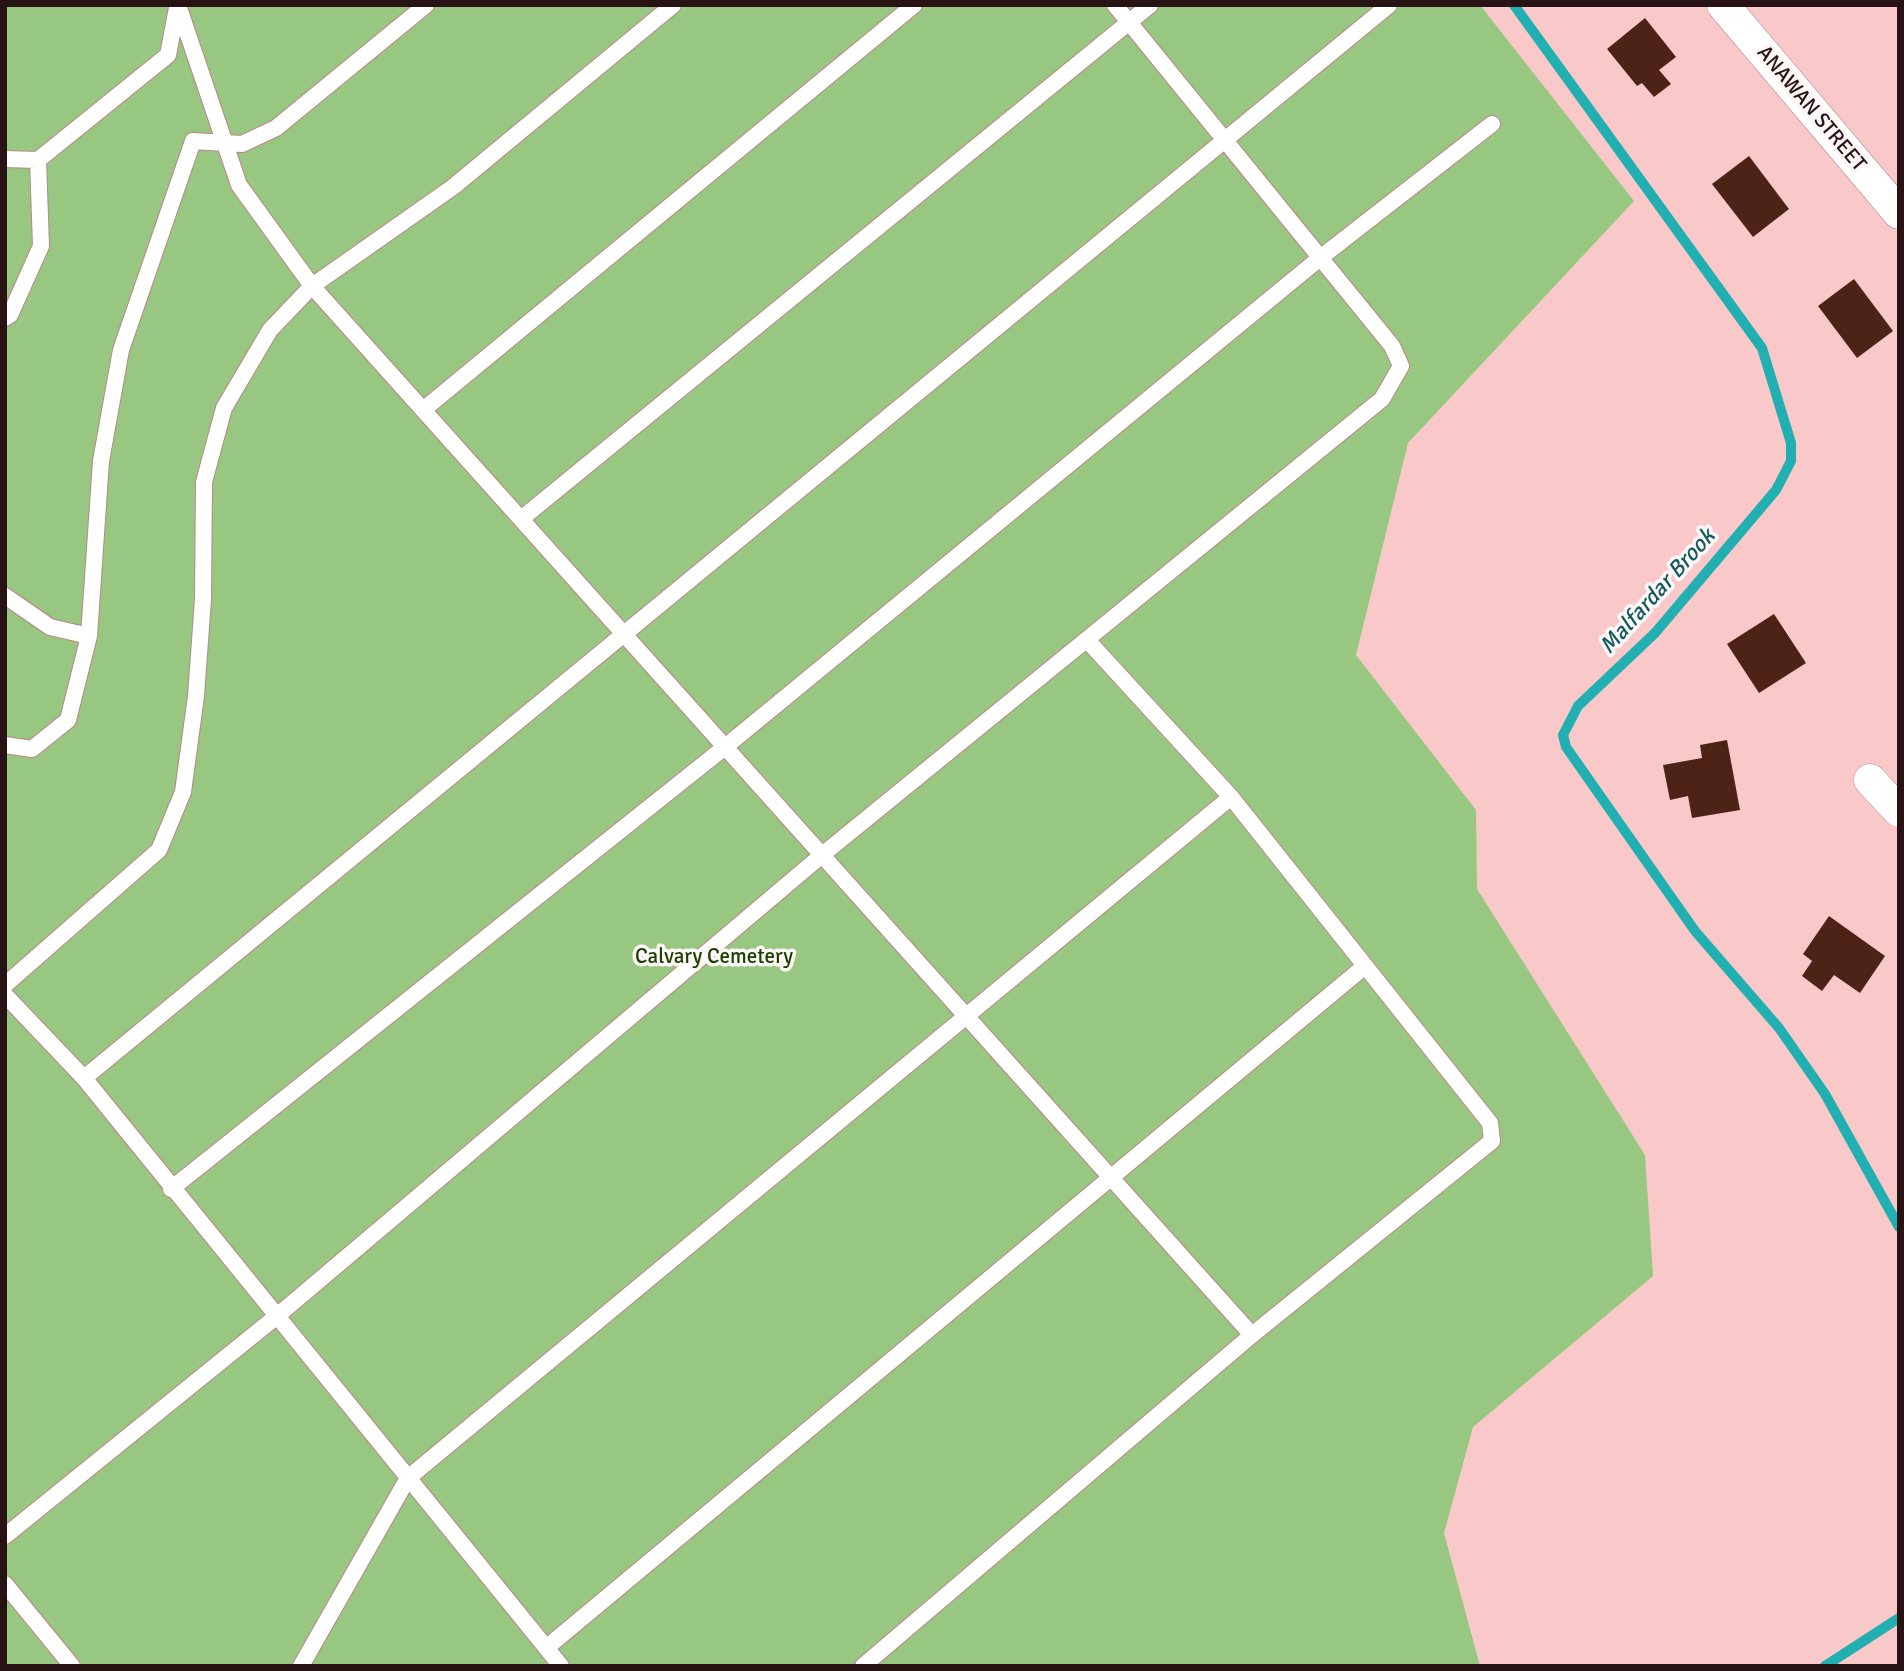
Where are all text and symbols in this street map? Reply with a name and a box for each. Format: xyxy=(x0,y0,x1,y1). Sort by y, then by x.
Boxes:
street label: ANAWAN STREET xyxy=(1751,41,1871,177)
water label: Malfardar Brook xyxy=(1595,524,1721,660)
park label: Calvary Cemetery xyxy=(635,944,793,970)

